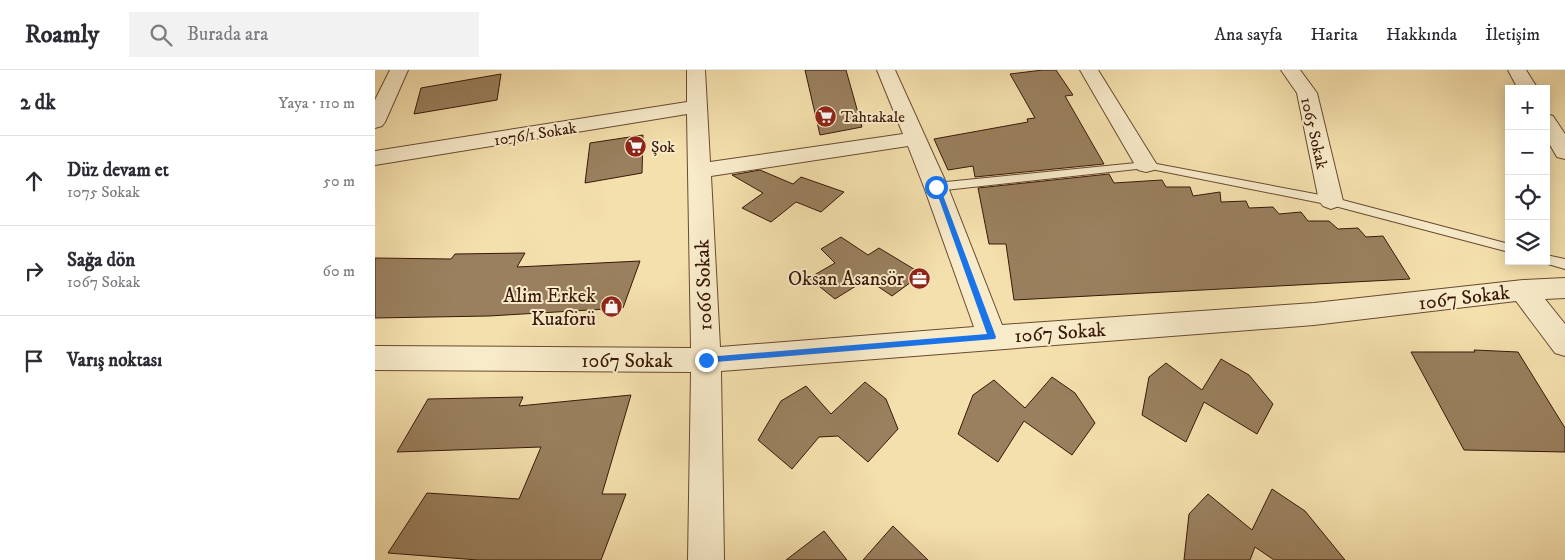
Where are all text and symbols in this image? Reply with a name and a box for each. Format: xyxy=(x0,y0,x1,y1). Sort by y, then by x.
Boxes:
search box xyxy=(129,12,479,57)
text: Roamly xyxy=(25,20,99,50)
icon: search xyxy=(147,21,175,49)
text: Burada ara xyxy=(187,23,268,46)
text: Ana sayfa xyxy=(1215,24,1282,46)
text: Harita xyxy=(1310,24,1358,46)
text: Hakkında xyxy=(1386,24,1457,46)
text: İletişim xyxy=(1485,24,1540,46)
map controls xyxy=(1505,85,1550,265)
button: + xyxy=(1505,85,1550,130)
text: 2 dk xyxy=(20,90,56,116)
text: Yaya · 110 m xyxy=(278,93,355,113)
street label: 1065 Sokak xyxy=(1296,95,1332,171)
supermarket icon: Tahtakale xyxy=(813,104,837,128)
place label: Tahtakale xyxy=(841,107,905,127)
street label: 1076/1 Sokak xyxy=(492,118,578,150)
button: − xyxy=(1505,130,1550,175)
supermarket icon: Şok xyxy=(623,134,647,158)
place label: Şok xyxy=(651,137,675,157)
text: Düz devam et xyxy=(67,159,169,182)
icon: ahead xyxy=(20,167,48,195)
text: 50 m xyxy=(323,171,355,191)
button: locate xyxy=(1505,175,1550,220)
route start xyxy=(925,176,948,199)
text: 1075 Sokak xyxy=(67,182,140,202)
button: layers xyxy=(1505,220,1550,265)
street label: 1066 Sokak xyxy=(690,239,719,331)
text: Sağa dön xyxy=(67,249,135,272)
icon: right xyxy=(20,257,48,285)
text: 60 m xyxy=(323,261,355,281)
office icon: Oksan Asansör xyxy=(908,266,932,290)
place label: Oksan Asansör xyxy=(788,267,905,292)
text: 1067 Sokak xyxy=(67,272,140,292)
street label: 1067 Sokak xyxy=(1417,280,1511,316)
place label: Alim Erkek Kuaförü xyxy=(503,284,596,332)
shop icon: Alim Erkek Kuaförü xyxy=(600,294,624,318)
street label: 1067 Sokak xyxy=(1013,318,1107,349)
icon: arrive xyxy=(20,347,48,375)
text: Varış noktası xyxy=(67,349,162,372)
street label: 1067 Sokak xyxy=(581,349,673,374)
route end xyxy=(695,349,718,372)

